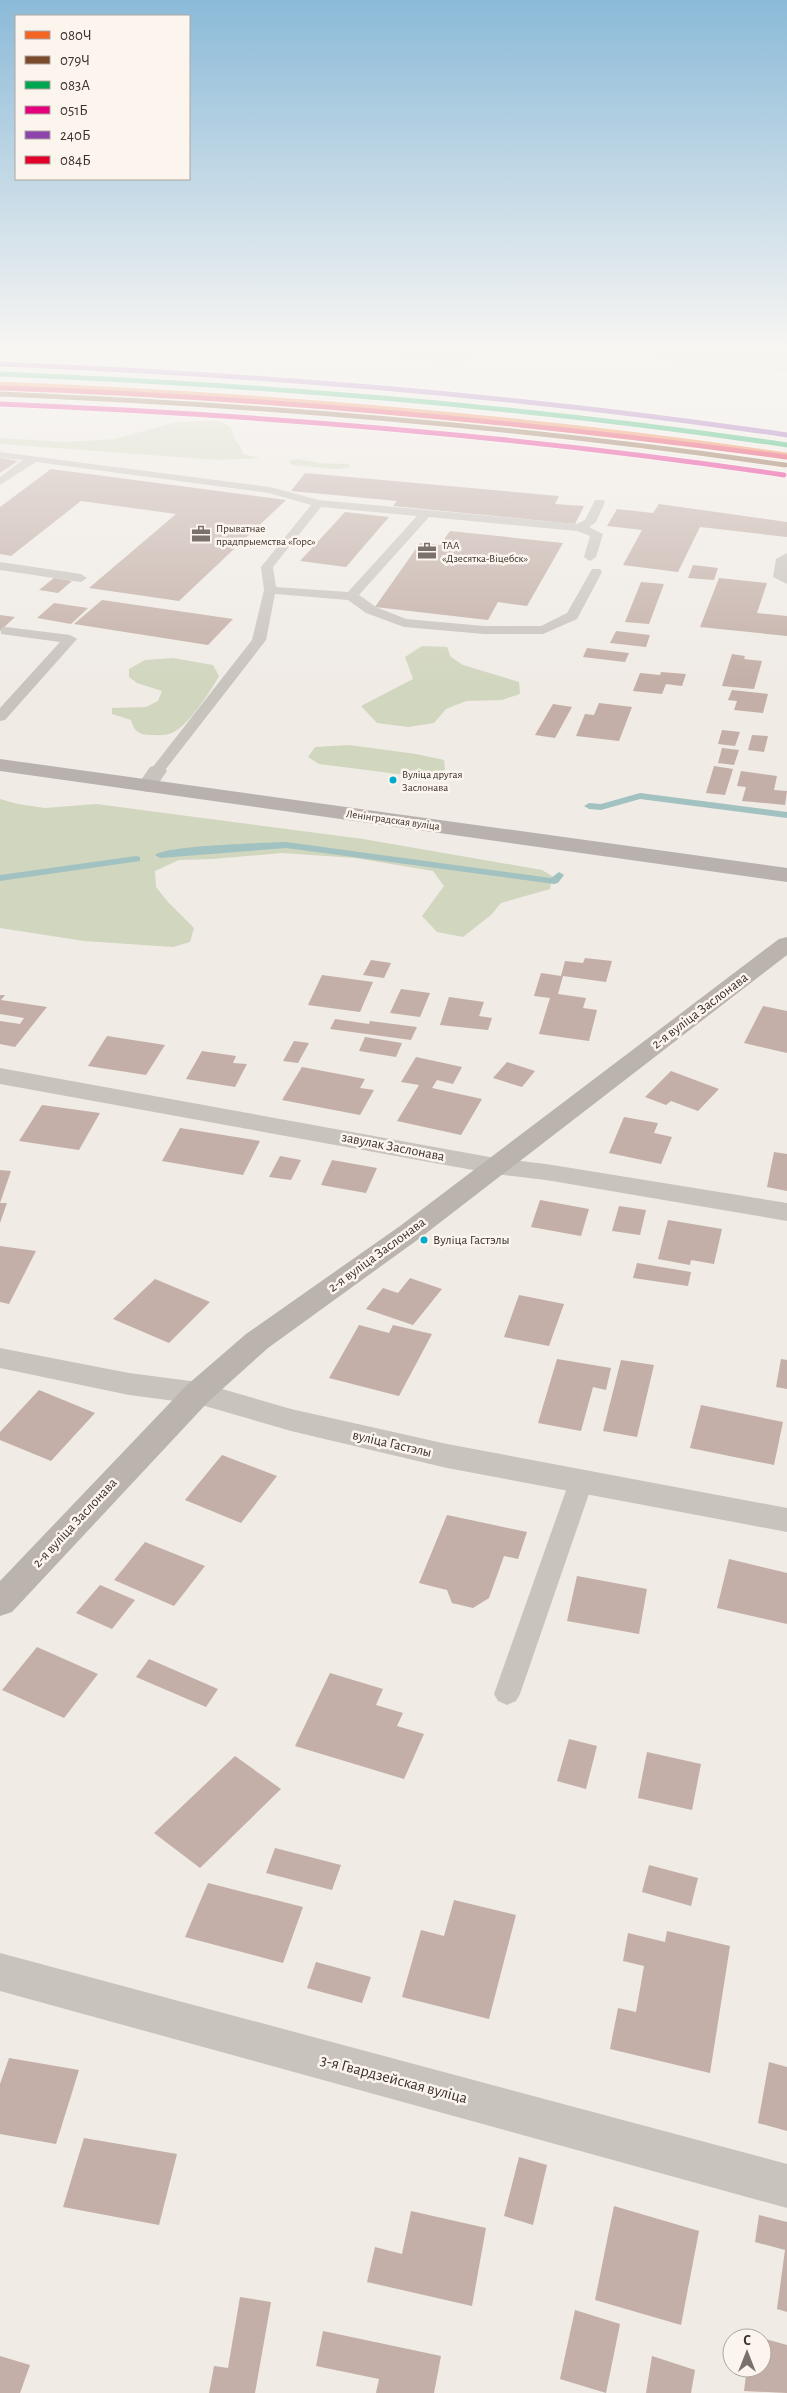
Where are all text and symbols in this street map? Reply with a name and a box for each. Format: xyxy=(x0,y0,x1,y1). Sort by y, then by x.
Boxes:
legend xyxy=(15,15,190,180)
text: 080Ч xyxy=(60,28,92,43)
text: 079Ч xyxy=(60,53,90,68)
text: 083А xyxy=(60,78,90,93)
text: 051Б xyxy=(60,103,88,118)
text: 240Б xyxy=(60,128,91,143)
text: 084Б xyxy=(60,153,91,168)
office icon: Прыватнае прадпрыемства «Горс» xyxy=(190,523,212,545)
place label: Прыватнае прадпрыемства «Горс» xyxy=(216,523,316,547)
office icon: ТАА «Дзесятка-Віцебск» xyxy=(416,540,438,562)
place label: ТАА «Дзесятка-Віцебск» xyxy=(442,540,528,564)
place label: Вуліца другая Заслонава xyxy=(402,769,463,793)
marker: Вуліца другая Заслонава xyxy=(388,775,398,785)
street label: Ленінградская вуліца xyxy=(345,808,441,832)
street label: 2-я вуліца Заслонава xyxy=(649,970,751,1052)
street label: завулак Заслонава xyxy=(340,1130,446,1164)
street label: 2-я вуліца Заслонава xyxy=(326,1215,429,1295)
place label: Вуліца Гастэлы xyxy=(433,1234,509,1247)
marker: Вуліца Гастэлы xyxy=(419,1235,429,1245)
street label: вуліца Гастэлы xyxy=(351,1428,433,1460)
street label: 2-я вуліца Заслонава xyxy=(30,1475,120,1570)
street label: 3-я Гвардзейская вуліца xyxy=(319,2052,469,2107)
north arrow xyxy=(722,2328,772,2378)
text: С xyxy=(743,2334,751,2348)

